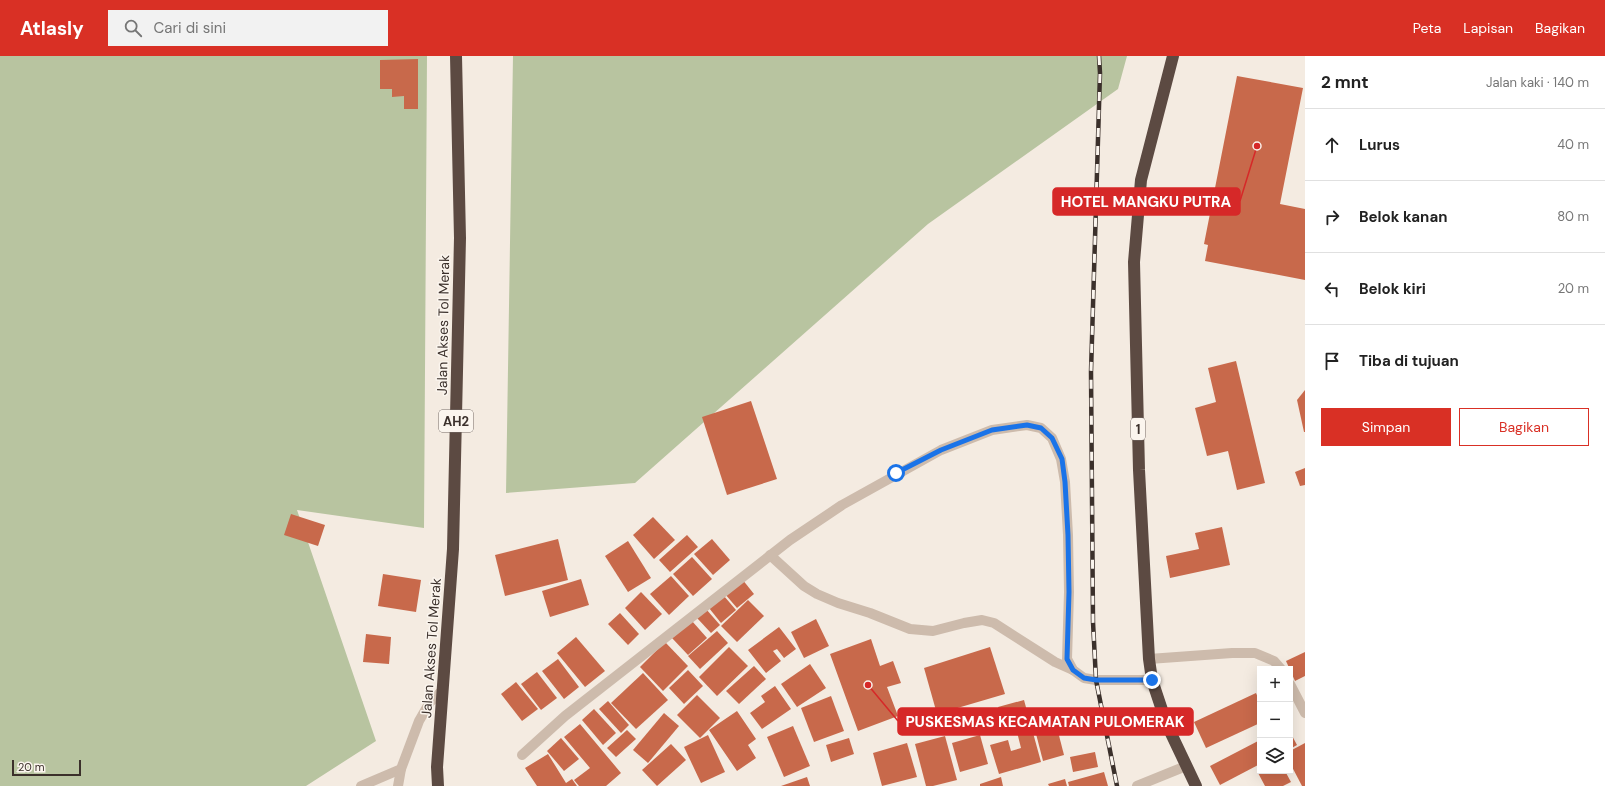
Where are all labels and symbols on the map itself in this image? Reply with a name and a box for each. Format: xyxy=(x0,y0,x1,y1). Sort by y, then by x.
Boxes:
callout: HOTEL MANGKU PUTRA xyxy=(1053,188,1240,215)
text: HOTEL MANGKU PUTRA xyxy=(1061,192,1232,212)
street label: Jalan Akses Tol Merak xyxy=(433,255,453,395)
road number: AH2 xyxy=(439,410,473,432)
road number: 1 xyxy=(1131,418,1145,440)
route start xyxy=(887,464,905,482)
street label: Jalan Akses Tol Merak xyxy=(417,577,445,719)
route end xyxy=(1143,671,1161,689)
callout: PUSKESMAS KECAMATAN PULOMERAK xyxy=(898,708,1193,735)
text: PUSKESMAS KECAMATAN PULOMERAK xyxy=(905,712,1185,732)
scale bar xyxy=(12,758,81,777)

